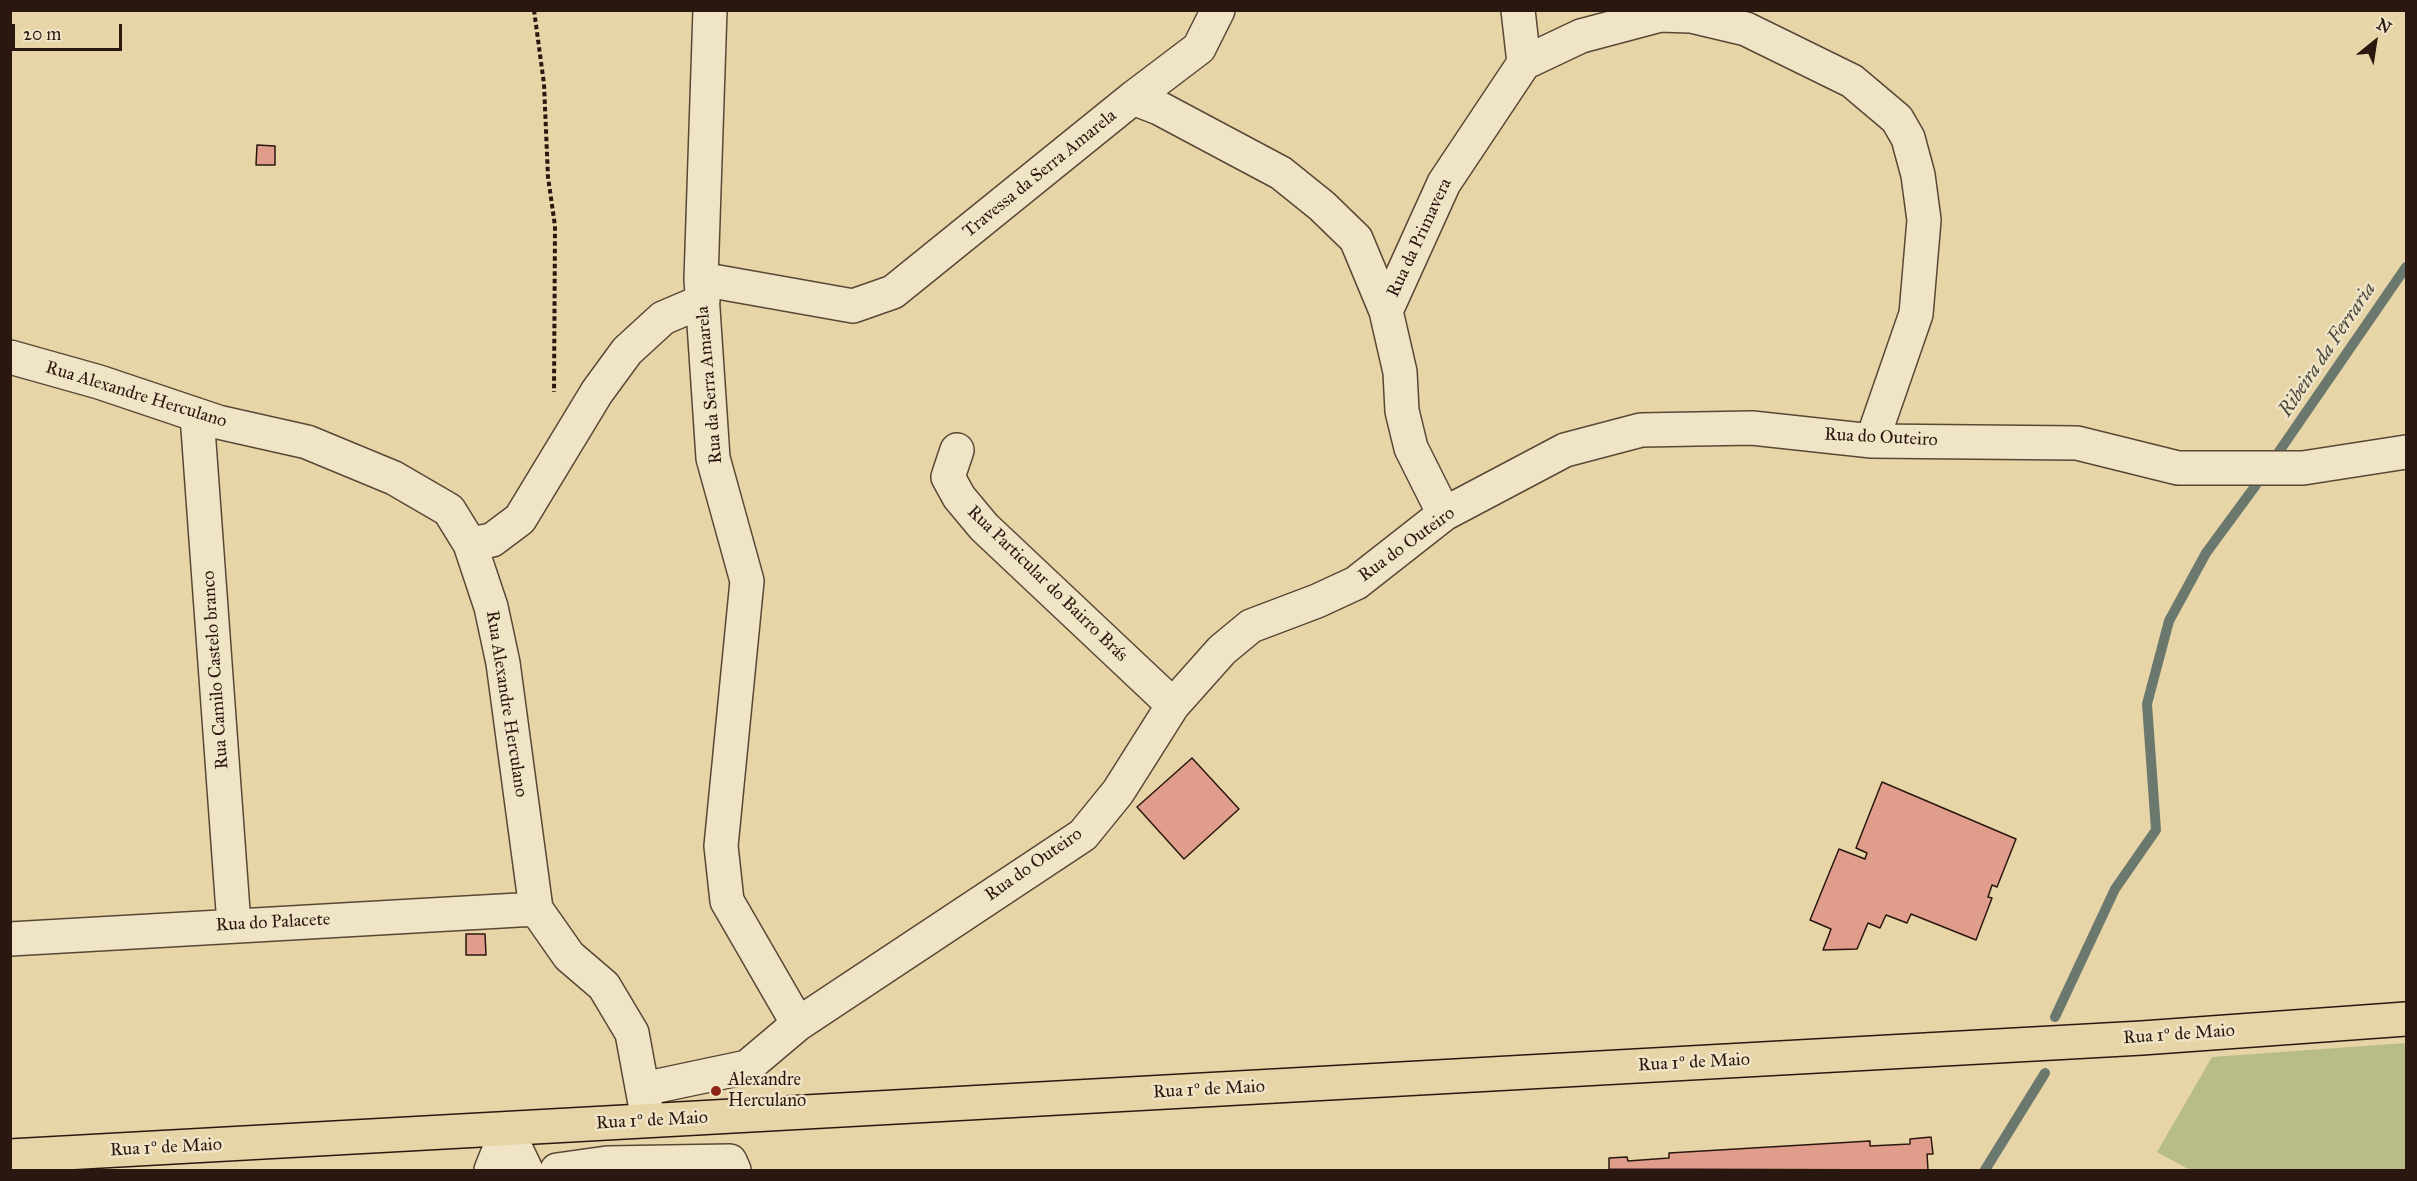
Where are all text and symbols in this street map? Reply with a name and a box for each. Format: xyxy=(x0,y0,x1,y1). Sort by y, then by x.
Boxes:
scale bar xyxy=(15,12,124,50)
north arrow xyxy=(2345,12,2405,72)
text: N xyxy=(2374,14,2395,38)
text: 20 m xyxy=(23,23,61,45)
street label: Travessa da Serra Amarela xyxy=(959,105,1121,243)
street label: Rua da Primavera xyxy=(1383,175,1457,301)
water label: Ribeira da Ferraria xyxy=(2274,278,2382,422)
street label: Rua da Serra Amarela xyxy=(692,305,728,465)
street label: Rua Alexandre Herculano xyxy=(43,357,229,433)
street label: Rua do Outeiro xyxy=(1824,424,1938,452)
street label: Rua Particular do Bairro Brás xyxy=(962,501,1132,667)
street label: Rua do Outeiro xyxy=(1355,503,1459,587)
street label: Rua Camilo Castelo branco xyxy=(198,570,234,770)
street label: Rua Alexandre Herculano xyxy=(481,609,531,799)
street label: Rua do Outeiro xyxy=(981,824,1087,906)
street label: Rua do Palacete xyxy=(215,909,331,937)
street label: Rua 1º de Maio xyxy=(2122,1020,2236,1050)
street label: Rua 1º de Maio xyxy=(1638,1049,1750,1077)
place label: Alexandre Herculano xyxy=(728,1070,806,1112)
street label: Rua 1º de Maio xyxy=(1153,1076,1265,1104)
marker: Alexandre Herculano xyxy=(709,1084,723,1098)
street label: Rua 1º de Maio xyxy=(596,1107,708,1135)
street label: Rua 1º de Maio xyxy=(110,1134,222,1162)

